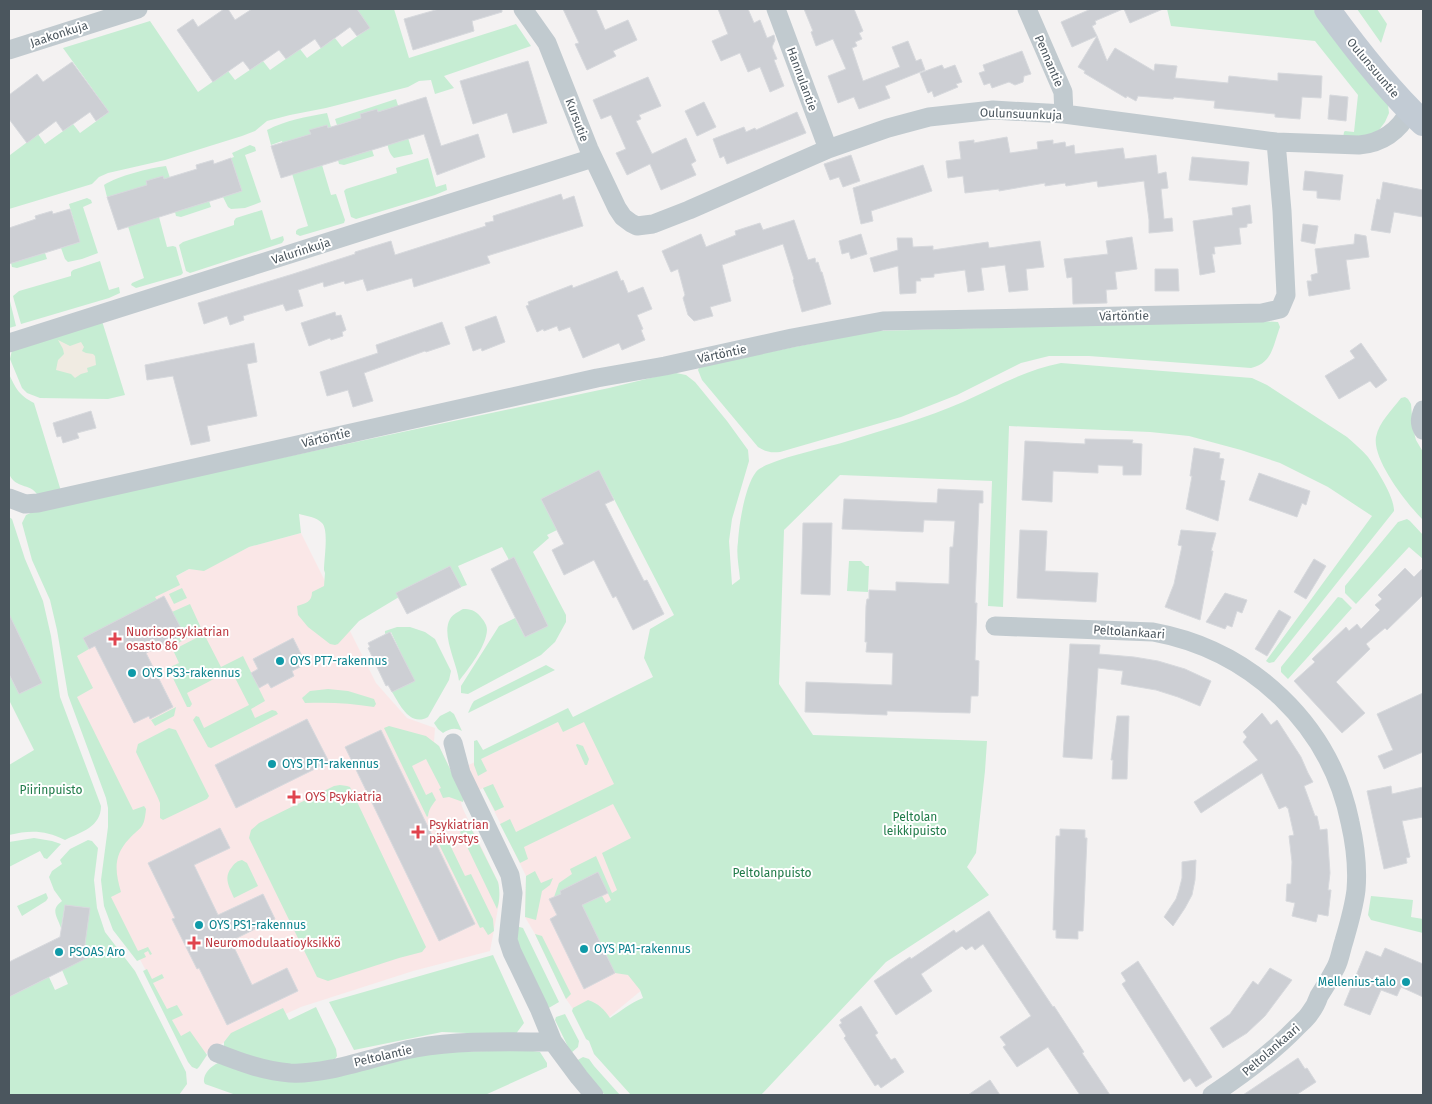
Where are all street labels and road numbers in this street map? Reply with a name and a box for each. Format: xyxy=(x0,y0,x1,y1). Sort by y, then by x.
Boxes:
street label: Jaakonkuja xyxy=(28,18,90,50)
street label: Pennantie xyxy=(1032,33,1066,89)
street label: Oulunsuuntie xyxy=(1344,35,1402,101)
street label: Hannulantie xyxy=(784,45,820,113)
street label: Kursutie xyxy=(562,96,592,144)
street label: Oulunsuunkuja xyxy=(980,106,1062,122)
street label: Valurinkuja xyxy=(270,235,332,267)
street label: Värtöntie xyxy=(1099,309,1149,323)
street label: Värtöntie xyxy=(696,342,748,366)
street label: Värtöntie xyxy=(300,426,352,450)
street label: Peltolankaari xyxy=(1093,623,1165,641)
street label: Peltolankaari xyxy=(1239,1021,1303,1079)
street label: Peltolantie xyxy=(353,1043,413,1069)

